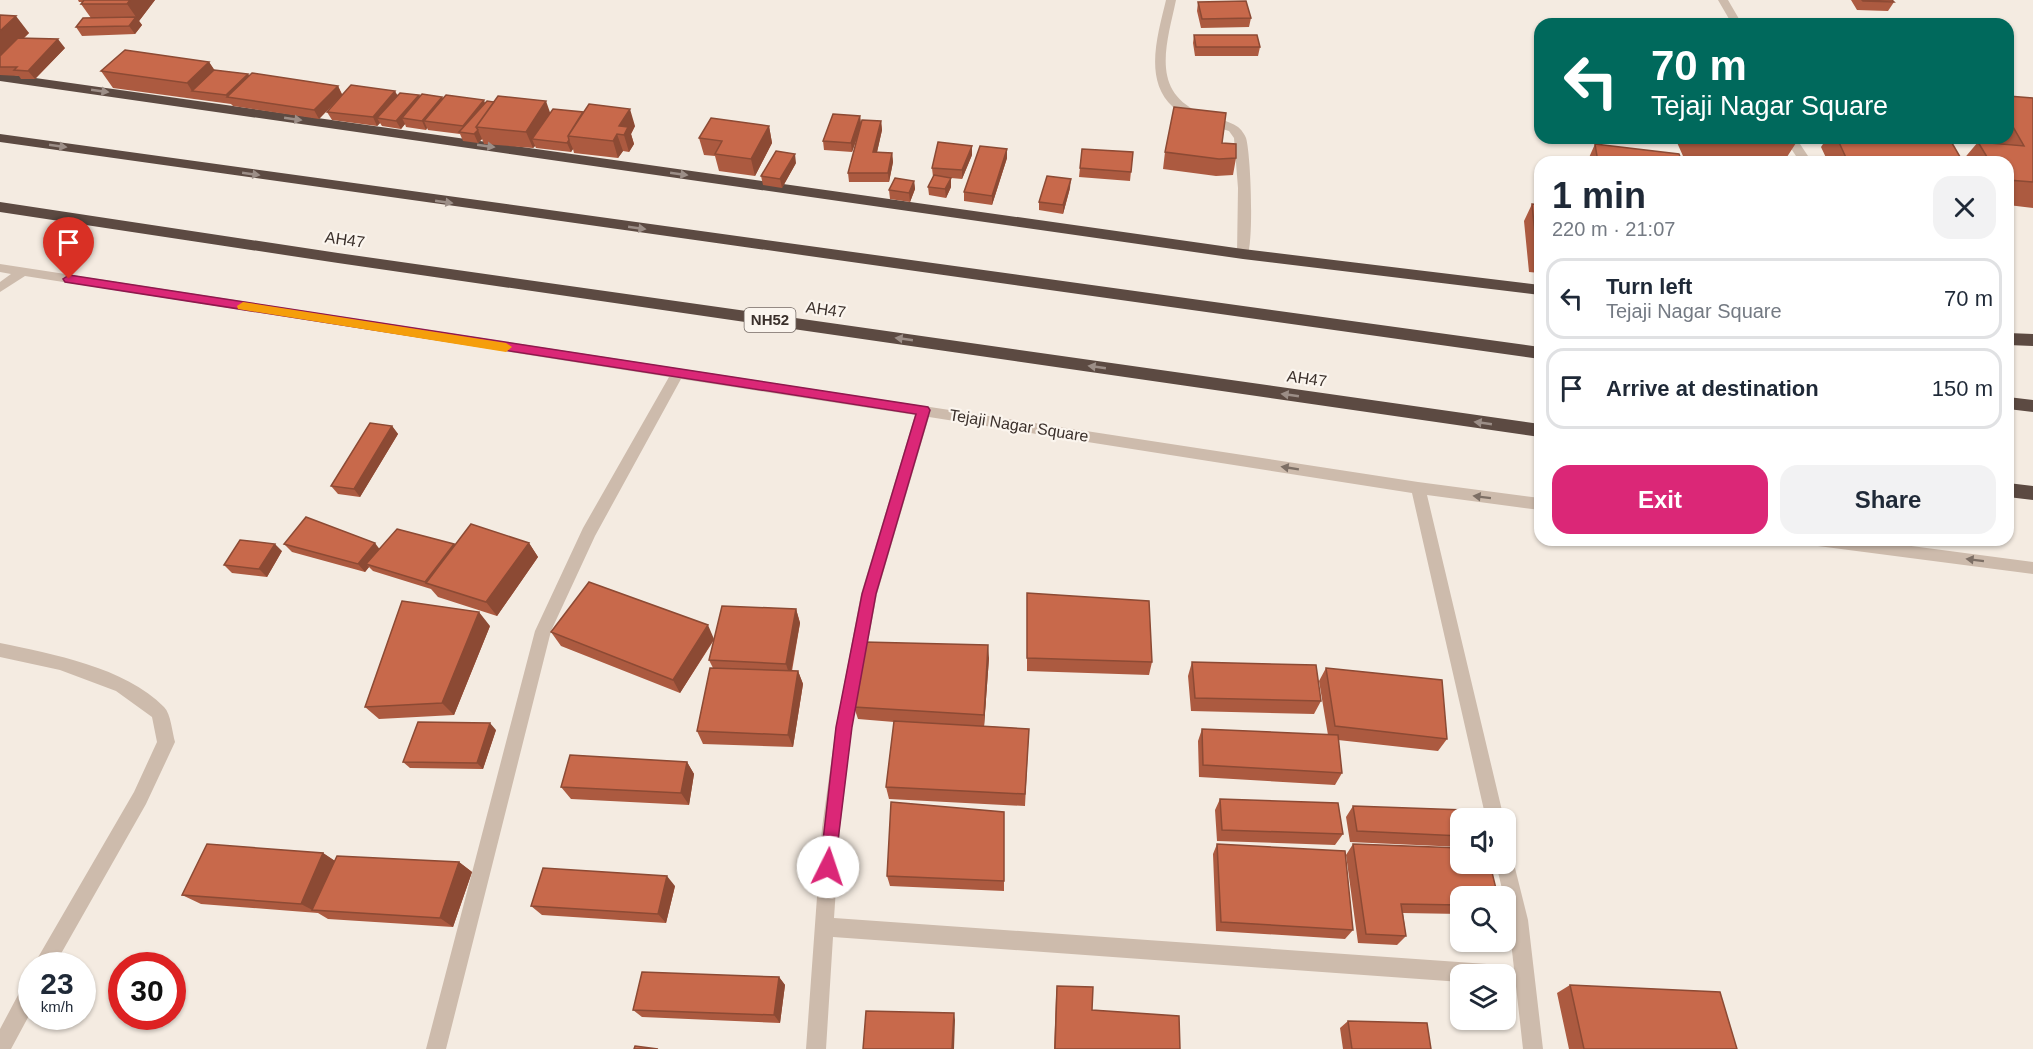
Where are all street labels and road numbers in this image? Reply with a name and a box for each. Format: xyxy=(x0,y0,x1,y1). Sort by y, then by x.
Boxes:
street label: AH47 xyxy=(324,228,366,251)
street label: AH47 xyxy=(805,298,847,321)
road number: NH52 xyxy=(744,308,796,332)
street label: AH47 xyxy=(1286,367,1328,390)
street label: Tejaji Nagar Square xyxy=(948,406,1090,445)

